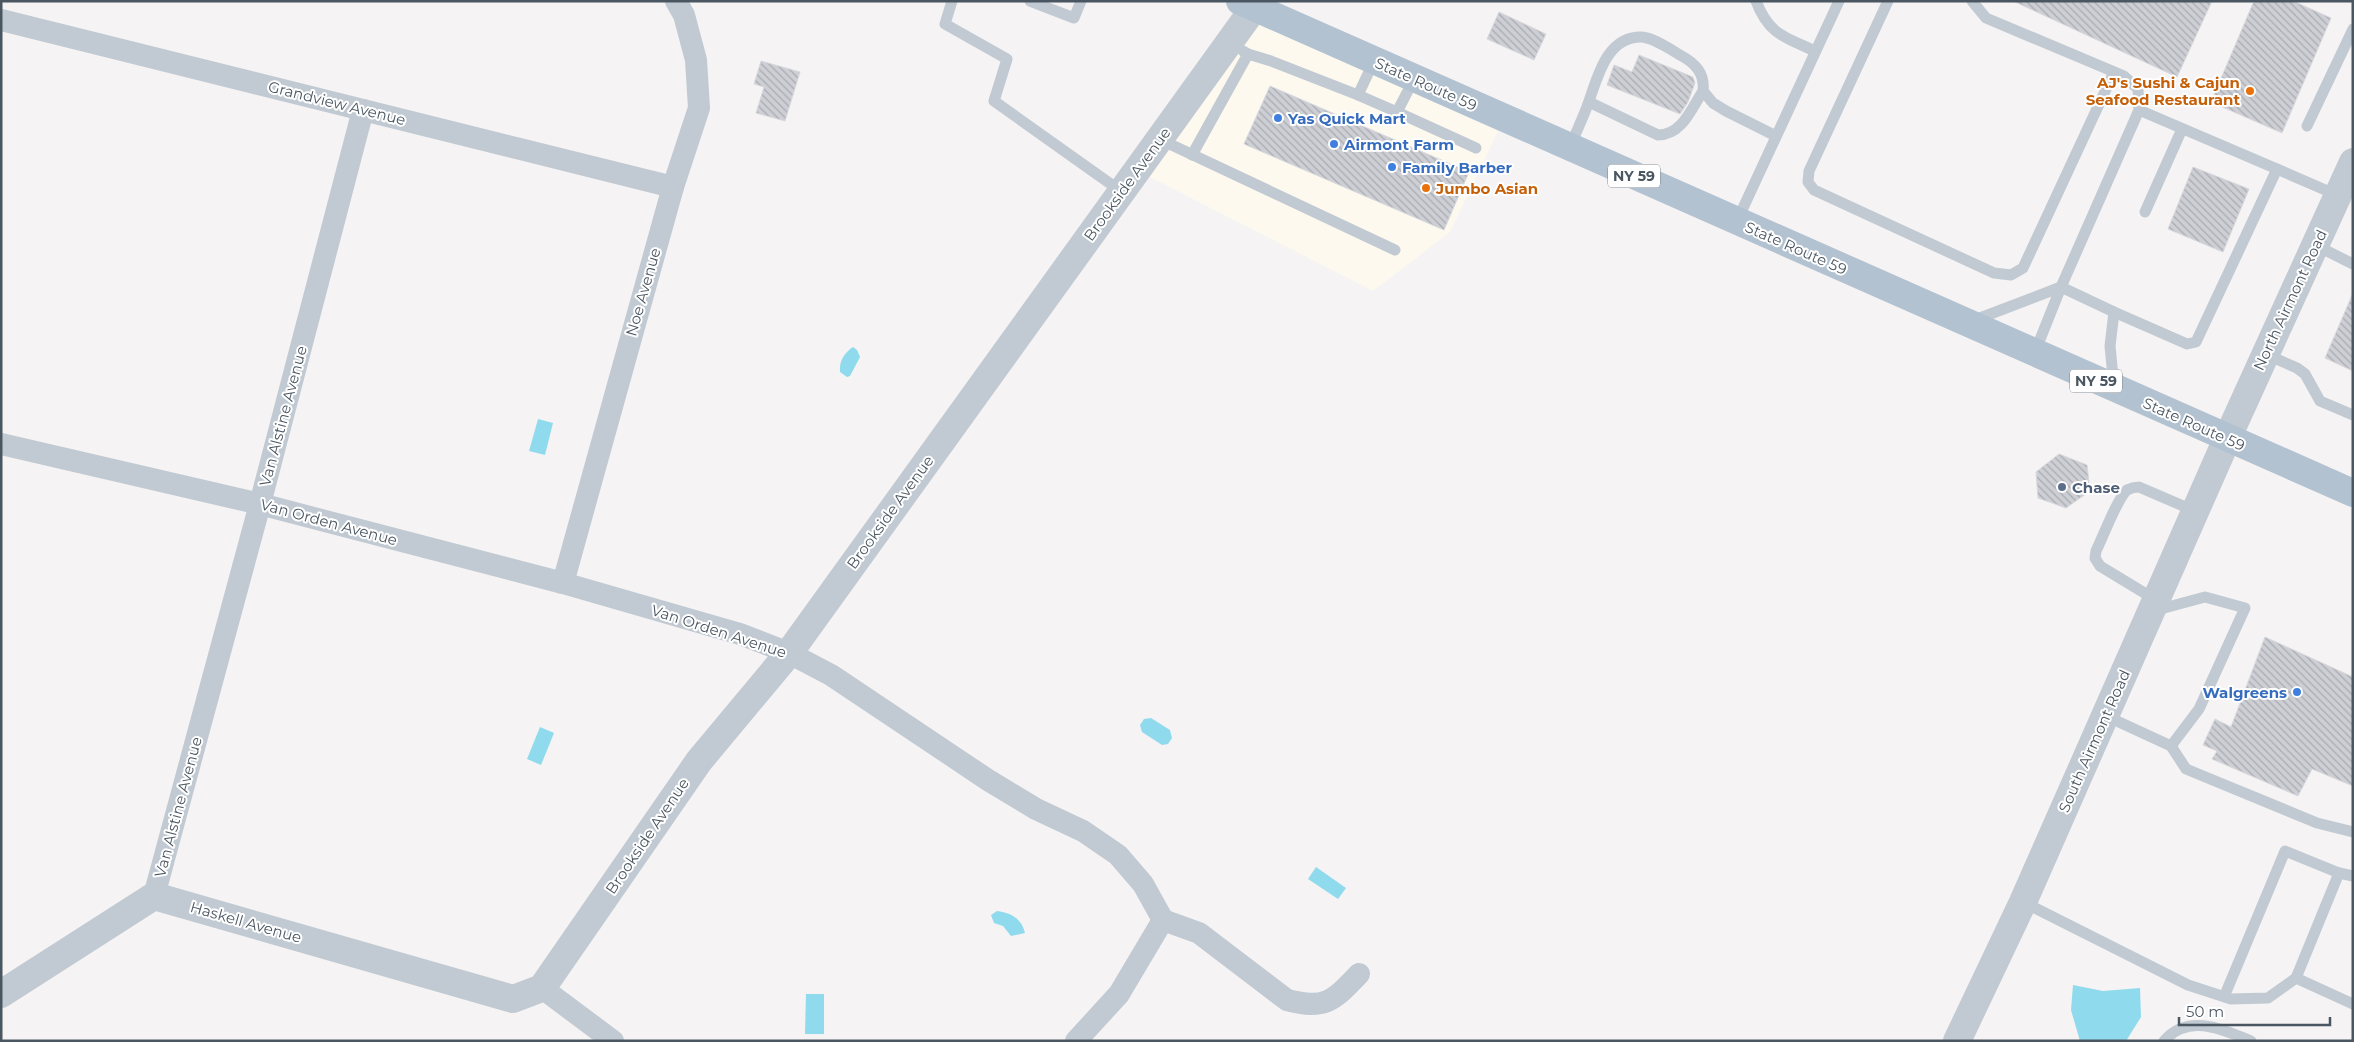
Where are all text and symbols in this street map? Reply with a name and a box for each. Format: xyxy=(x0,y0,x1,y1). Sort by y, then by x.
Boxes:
street label: State Route 59 xyxy=(1372,53,1480,115)
place label: AJ's Sushi & Cajun Seafood Restaurant xyxy=(2086,73,2240,109)
street label: Grandview Avenue xyxy=(266,77,408,129)
marker: AJ's Sushi & Cajun Seafood Restaurant xyxy=(2244,85,2256,97)
place label: Yas Quick Mart xyxy=(1287,109,1406,128)
marker: Yas Quick Mart xyxy=(1272,112,1284,124)
street label: Brookside Avenue xyxy=(1079,123,1175,245)
place label: Airmont Farm xyxy=(1343,135,1454,154)
marker: Airmont Farm xyxy=(1328,138,1340,150)
place label: Family Barber xyxy=(1402,158,1513,177)
marker: Family Barber xyxy=(1386,161,1398,173)
road number: NY 59 xyxy=(1608,165,1660,188)
place label: Jumbo Asian xyxy=(1435,179,1538,198)
marker: Jumbo Asian xyxy=(1420,182,1432,194)
street label: State Route 59 xyxy=(1742,217,1850,279)
street label: North Airmont Road xyxy=(2249,226,2331,374)
street label: Noe Avenue xyxy=(621,246,665,338)
street label: Van Alstine Avenue xyxy=(255,344,311,488)
road number: NY 59 xyxy=(2070,370,2122,392)
street label: State Route 59 xyxy=(2140,393,2248,455)
street label: Brookside Avenue xyxy=(842,451,938,573)
place label: Chase xyxy=(2072,478,2120,497)
marker: Chase xyxy=(2056,481,2068,493)
street label: Van Orden Avenue xyxy=(258,495,400,549)
street label: Van Orden Avenue xyxy=(649,600,789,662)
street label: South Airmont Road xyxy=(2054,667,2134,815)
place label: Walgreens xyxy=(2203,683,2287,702)
marker: Walgreens xyxy=(2291,686,2303,698)
street label: Van Alstine Avenue xyxy=(150,735,206,879)
street label: Brookside Avenue xyxy=(601,774,693,898)
street label: Haskell Avenue xyxy=(188,897,304,947)
scale bar xyxy=(2179,994,2330,1026)
text: 50 m xyxy=(2186,1002,2224,1021)

